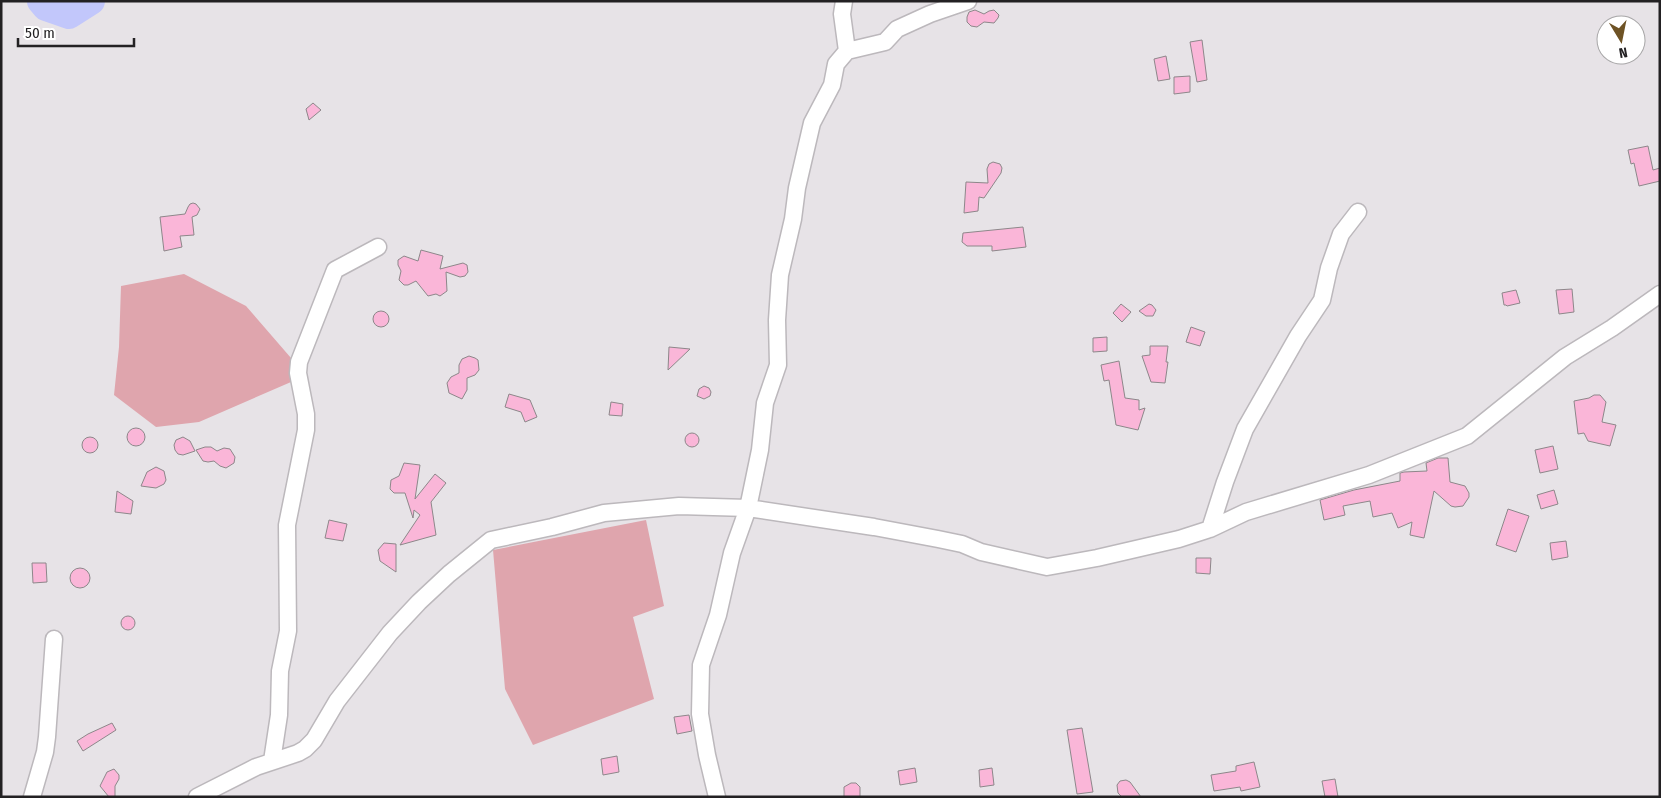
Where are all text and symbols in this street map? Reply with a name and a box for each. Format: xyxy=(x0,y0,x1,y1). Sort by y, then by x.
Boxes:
scale bar xyxy=(18,15,134,47)
north arrow xyxy=(1596,15,1646,65)
text: 50 m xyxy=(25,24,55,42)
text: N xyxy=(1618,43,1629,61)

